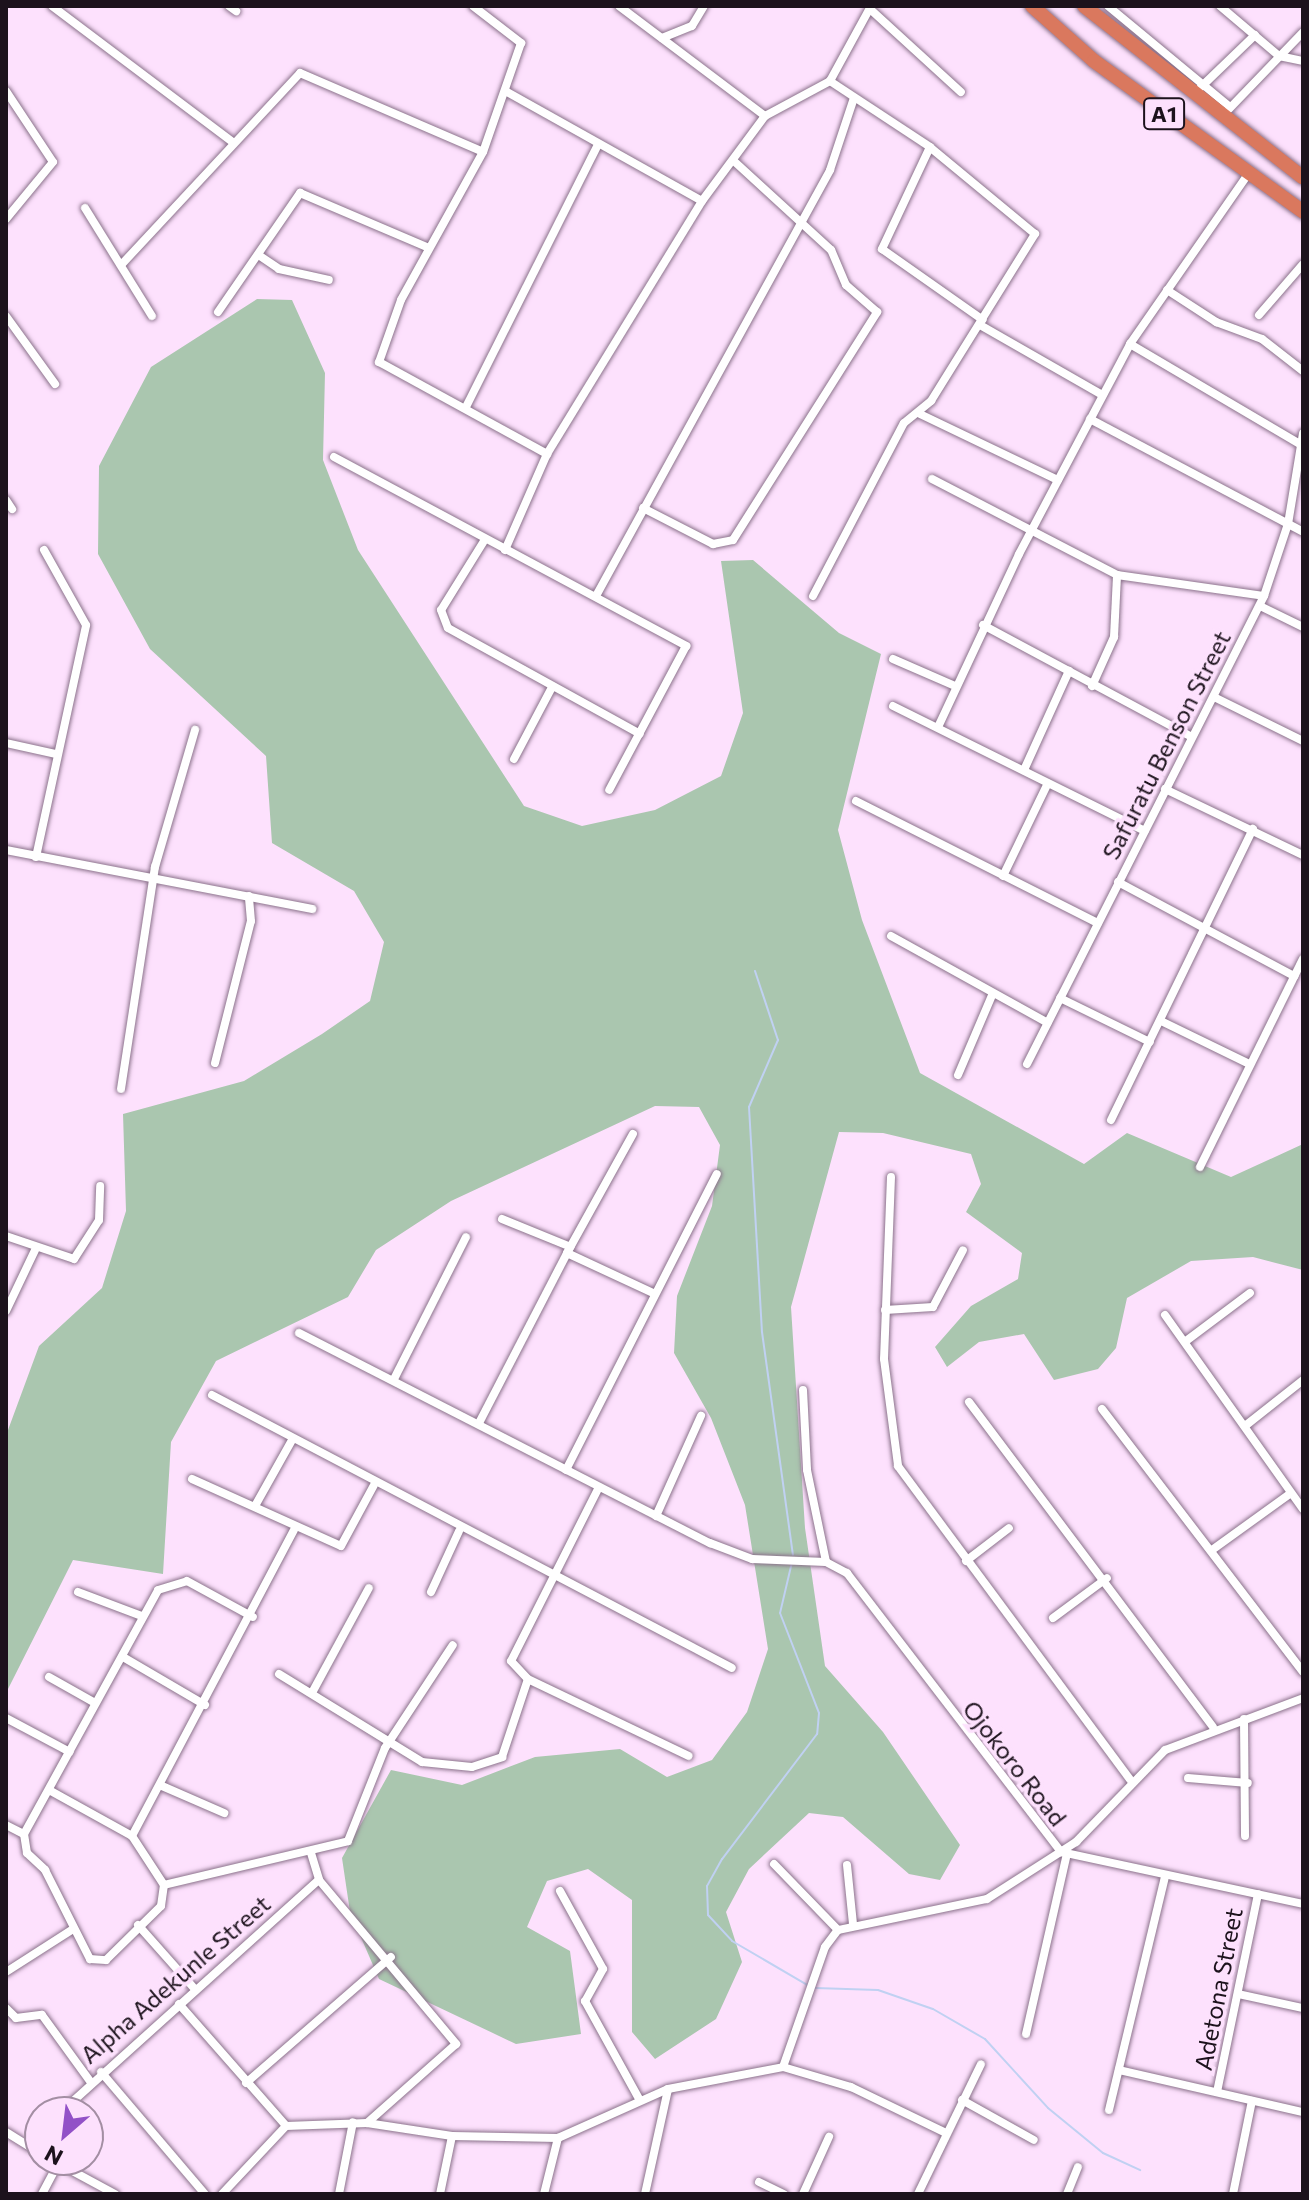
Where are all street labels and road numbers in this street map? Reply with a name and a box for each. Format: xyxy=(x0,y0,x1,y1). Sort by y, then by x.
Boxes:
road number: A1 xyxy=(1142,96,1186,132)
street label: Safuratu Benson Street xyxy=(1096,626,1236,864)
street label: Ojokoro Road xyxy=(957,1695,1073,1831)
street label: Alpha Adekunle Street xyxy=(74,1889,276,2069)
street label: Adetona Street xyxy=(1188,1905,1248,2073)

